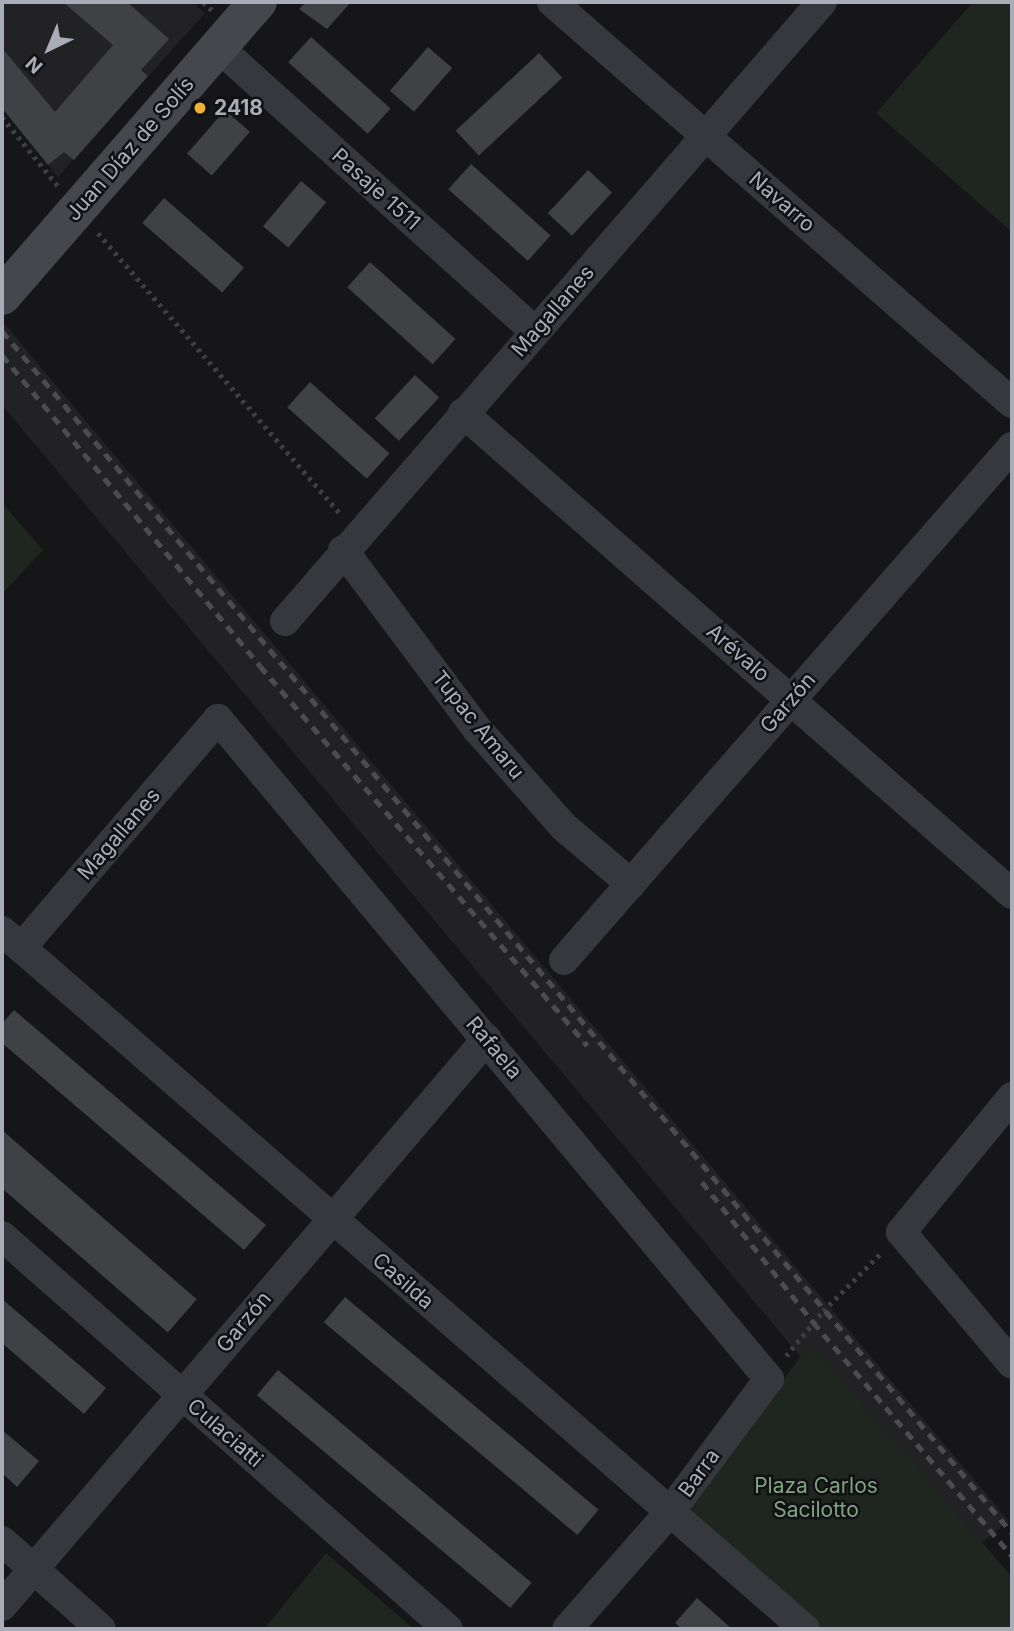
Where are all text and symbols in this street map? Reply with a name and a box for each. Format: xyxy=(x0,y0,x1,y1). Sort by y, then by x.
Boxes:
north arrow xyxy=(14,14,84,84)
text: N xyxy=(21,51,47,78)
street label: Juan Díaz de Solís xyxy=(61,72,199,226)
place label: 2418 xyxy=(214,95,263,121)
marker: 2418 xyxy=(192,100,208,116)
street label: Pasaje 1511 xyxy=(327,143,425,235)
street label: Navarro xyxy=(744,167,820,237)
street label: Magallanes xyxy=(506,260,600,362)
street label: Arévalo xyxy=(701,619,775,687)
street label: Tupac Amaru xyxy=(427,666,529,784)
street label: Garzón xyxy=(755,668,821,738)
street label: Magallanes xyxy=(72,783,166,885)
street label: Rafaela xyxy=(461,1012,527,1084)
street label: Casilda xyxy=(367,1248,439,1314)
street label: Garzón xyxy=(211,1286,277,1358)
street label: Culaciatti xyxy=(182,1393,268,1473)
street label: Barra xyxy=(673,1444,725,1502)
park label: Plaza Carlos Sacilotto xyxy=(754,1473,878,1523)

